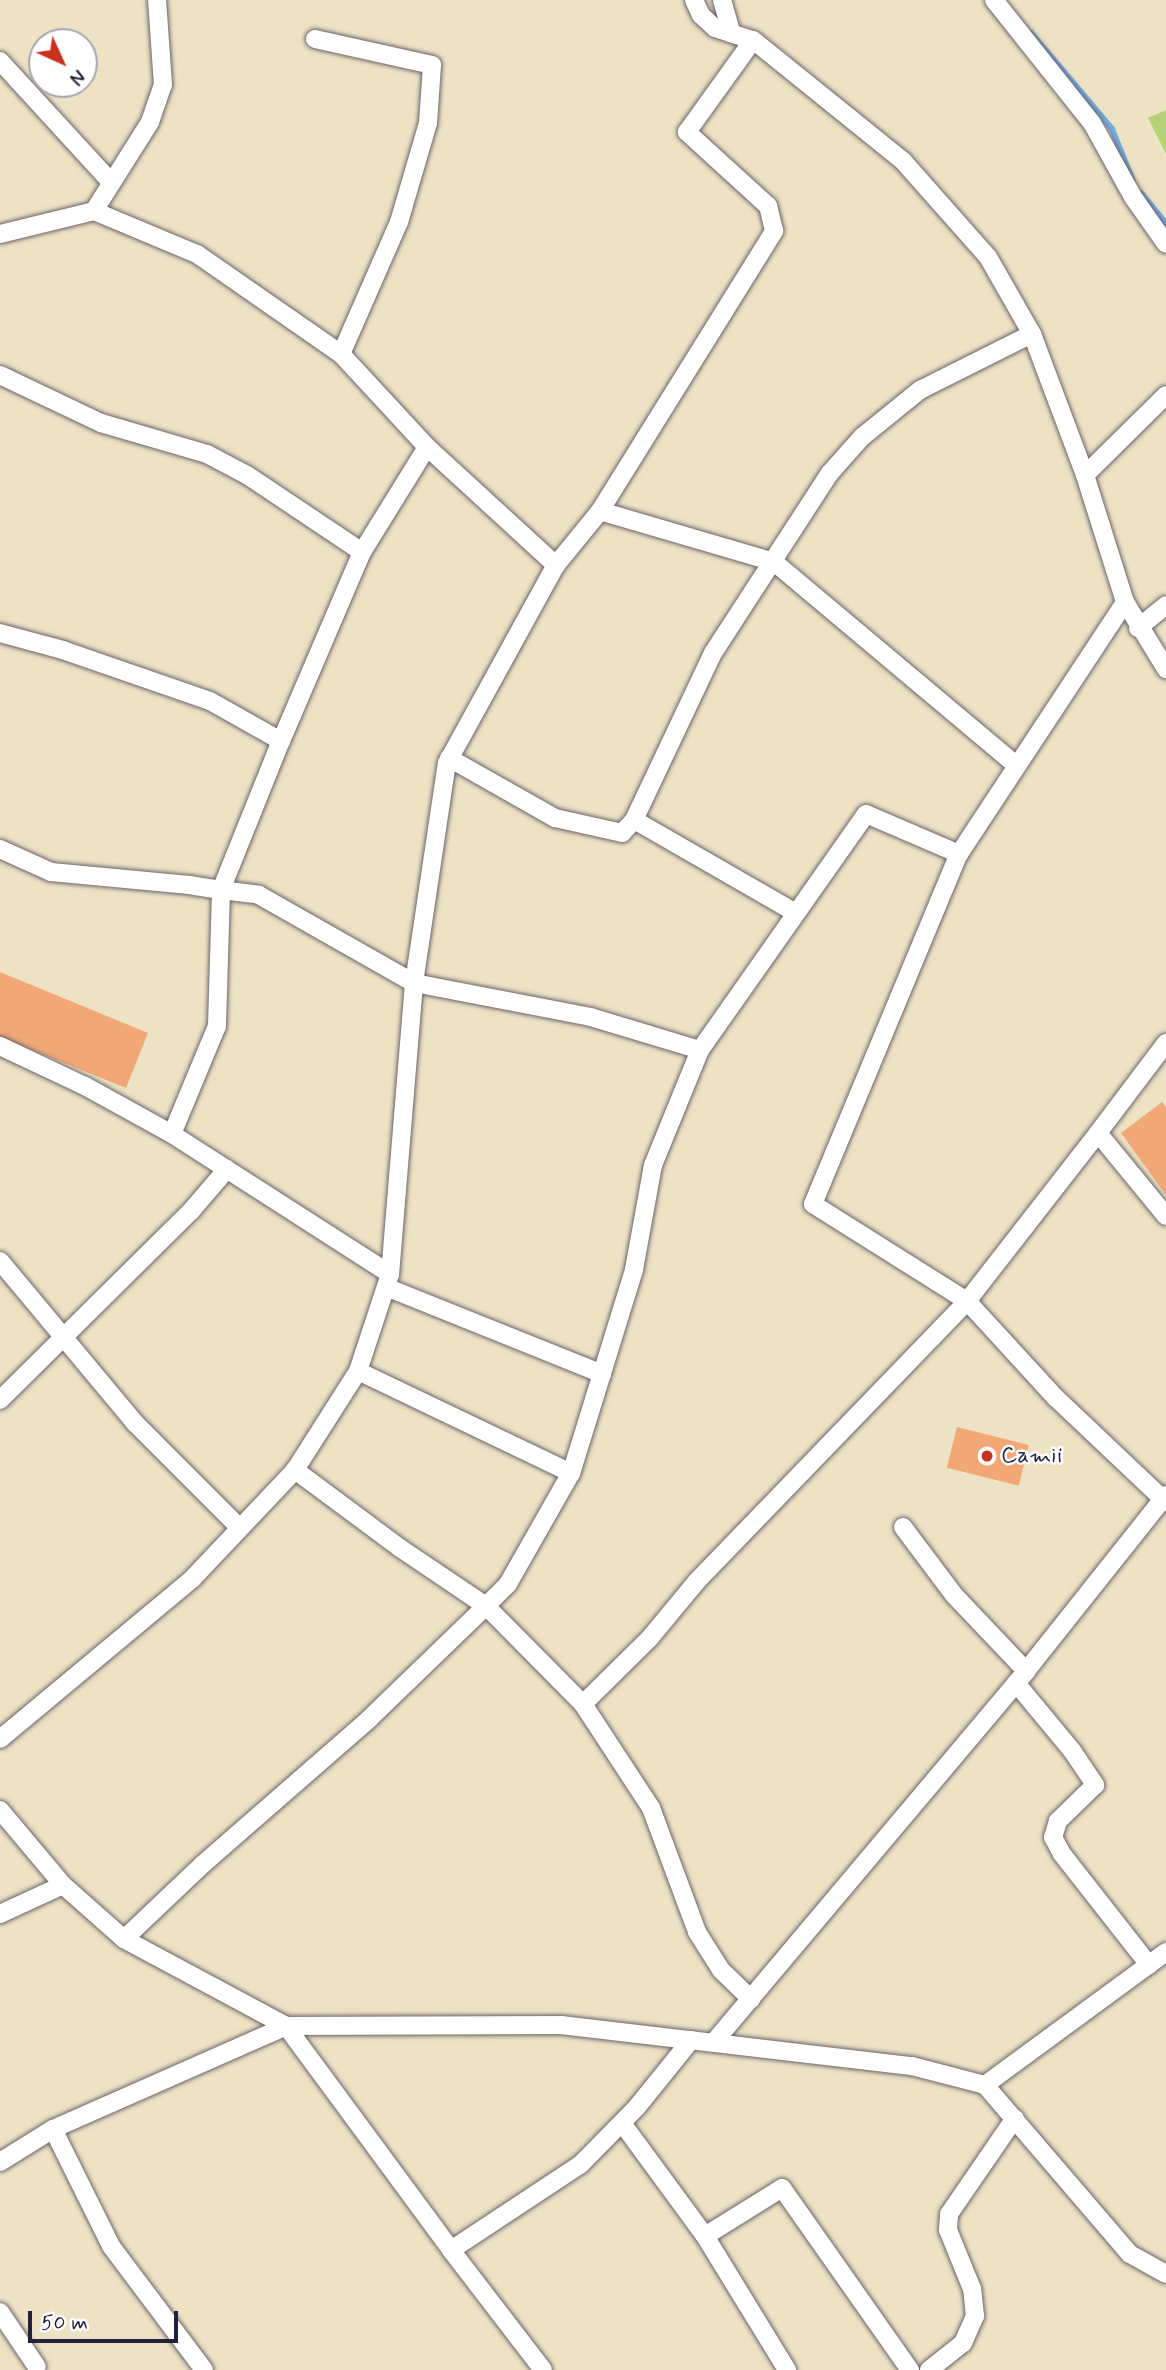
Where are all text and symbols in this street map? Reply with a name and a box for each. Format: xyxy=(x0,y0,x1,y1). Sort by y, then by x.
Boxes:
north arrow xyxy=(28,28,98,98)
text: N xyxy=(63,63,90,90)
place label: Camii xyxy=(1001,1442,1062,1470)
marker: Camii xyxy=(979,1448,995,1464)
scale bar xyxy=(32,2296,182,2340)
text: 50 m xyxy=(41,2309,88,2337)

